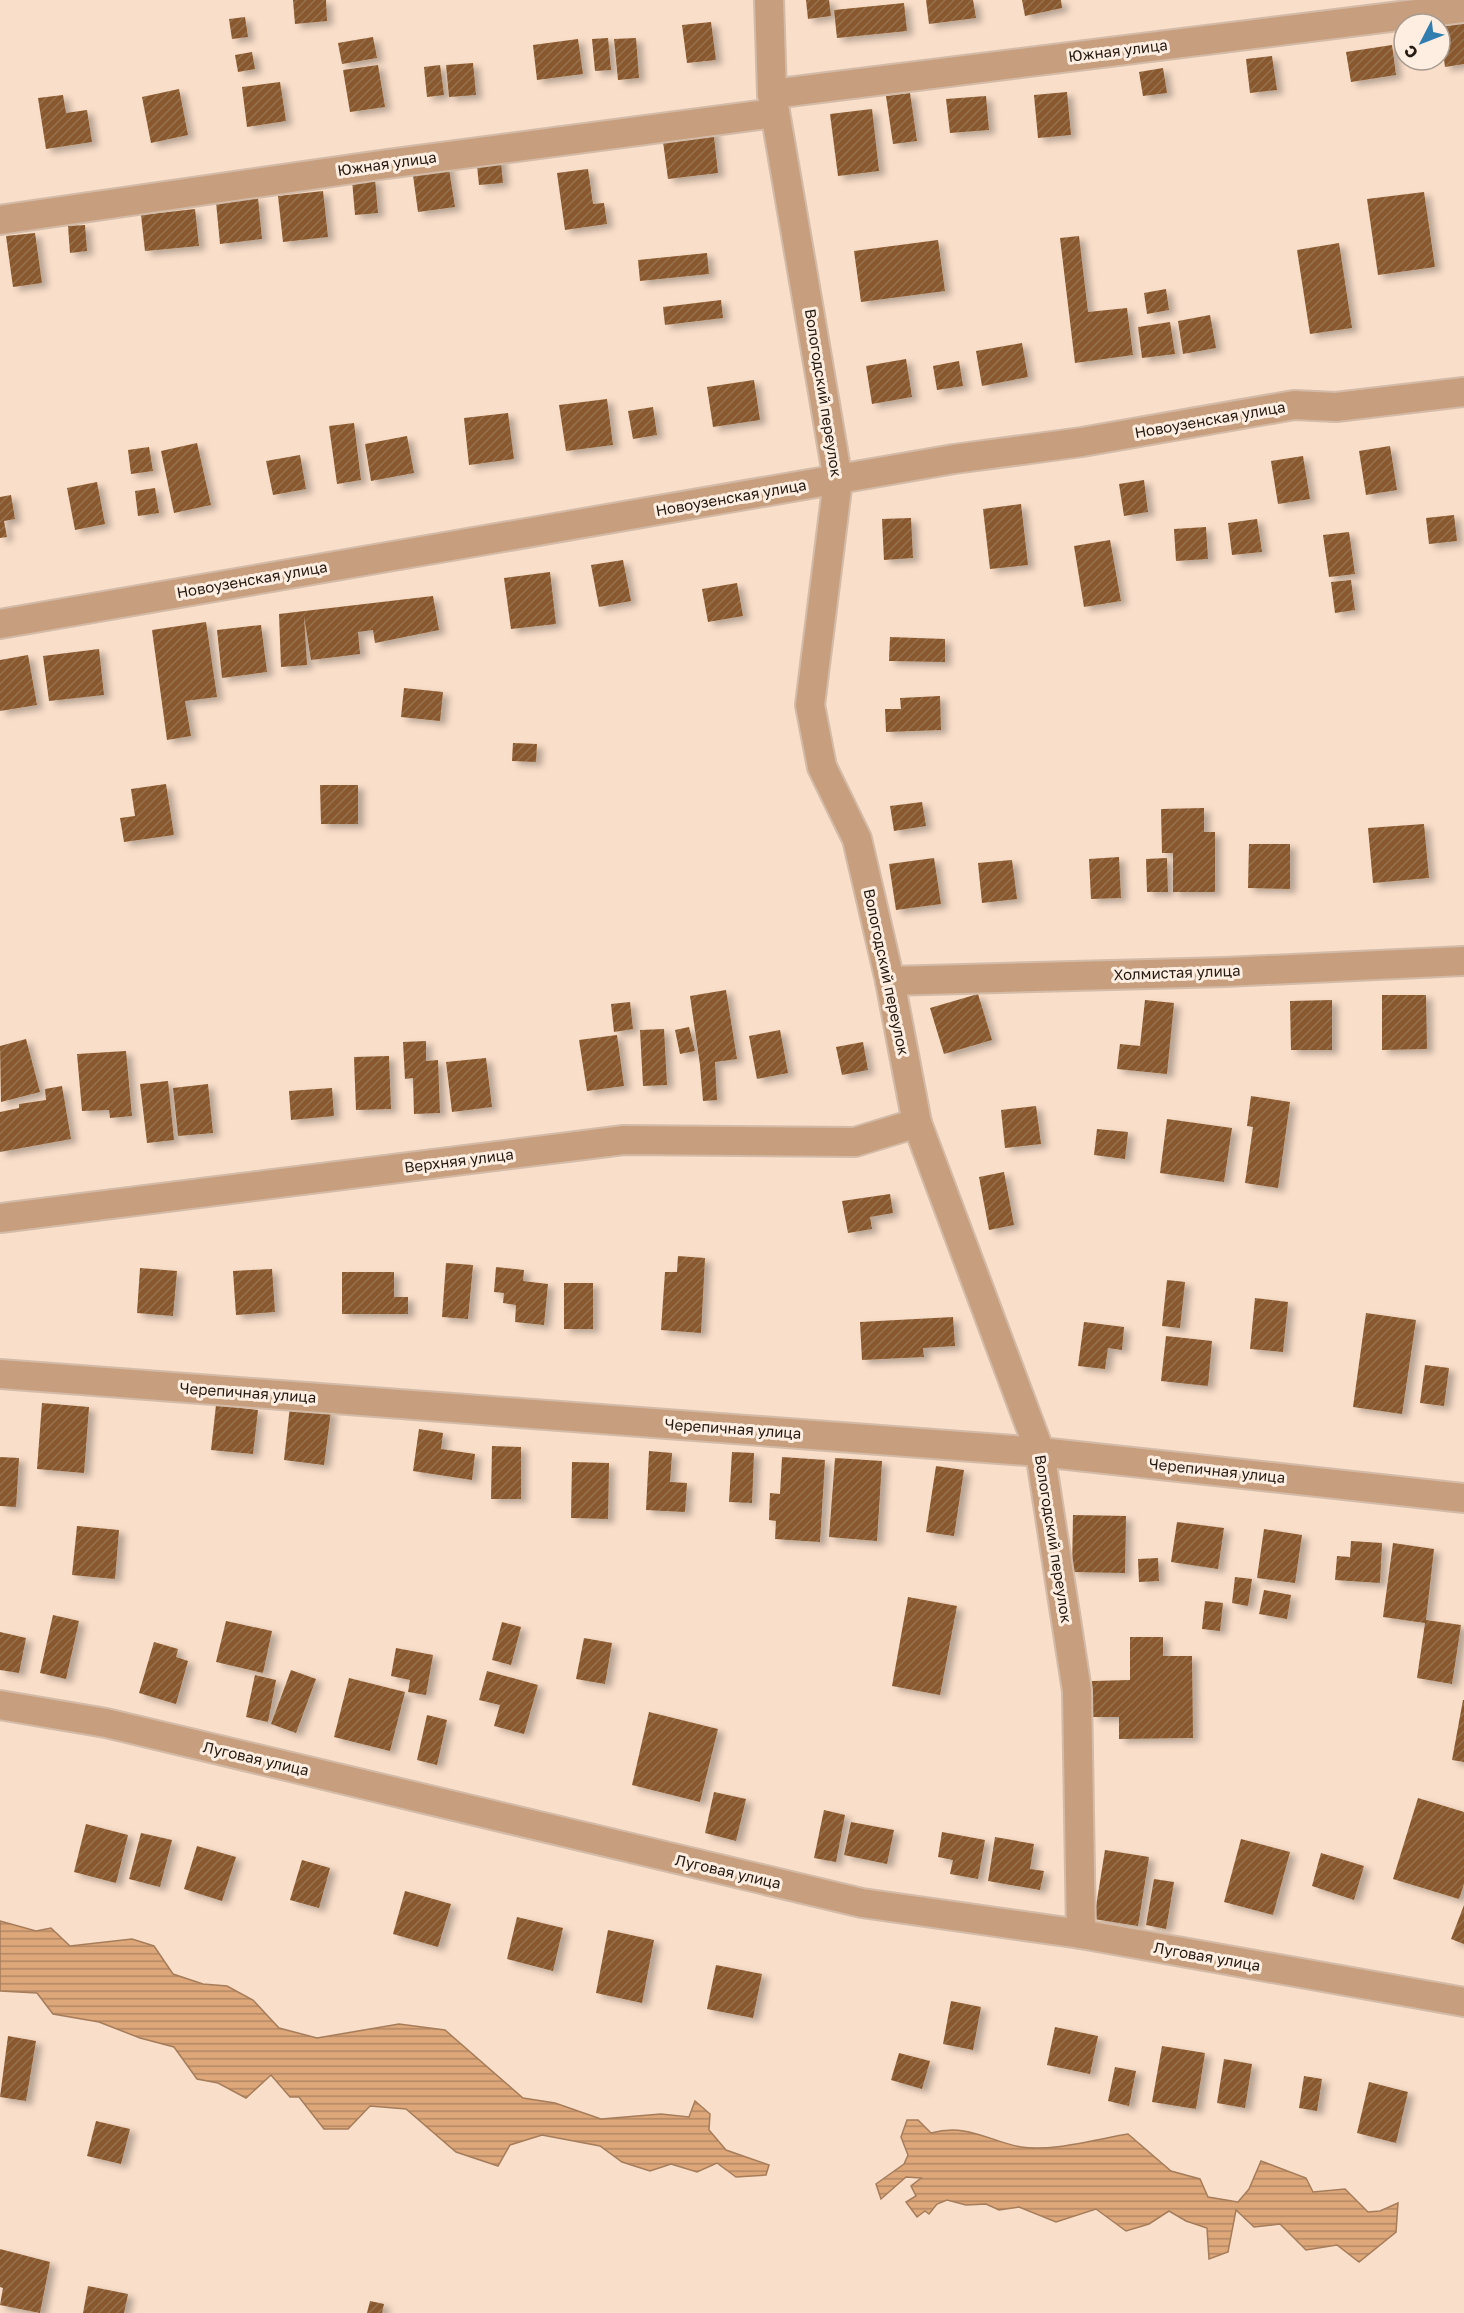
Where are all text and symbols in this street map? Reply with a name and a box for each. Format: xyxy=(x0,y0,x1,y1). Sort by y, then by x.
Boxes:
north arrow xyxy=(1392,12,1452,72)
street label: Южная улица xyxy=(1067,35,1169,65)
text: С xyxy=(1400,41,1422,63)
street label: Южная улица xyxy=(336,147,438,179)
street label: Вологодский переулок xyxy=(802,307,846,479)
street label: Новоузенская улица xyxy=(1133,397,1287,441)
street label: Новоузенская улица xyxy=(654,475,808,519)
street label: Новоузенская улица xyxy=(175,557,329,601)
street label: Вологодский переулок xyxy=(860,887,914,1057)
street label: Холмистая улица xyxy=(1113,961,1241,983)
street label: Верхняя улица xyxy=(403,1144,515,1176)
street label: Черепичная улица xyxy=(179,1378,317,1406)
street label: Черепичная улица xyxy=(664,1414,802,1442)
street label: Вологодский переулок xyxy=(1032,1453,1076,1625)
street label: Черепичная улица xyxy=(1148,1454,1286,1486)
street label: Луговая улица xyxy=(202,1737,311,1779)
street label: Луговая улица xyxy=(674,1850,783,1892)
street label: Луговая улица xyxy=(1152,1938,1262,1974)

